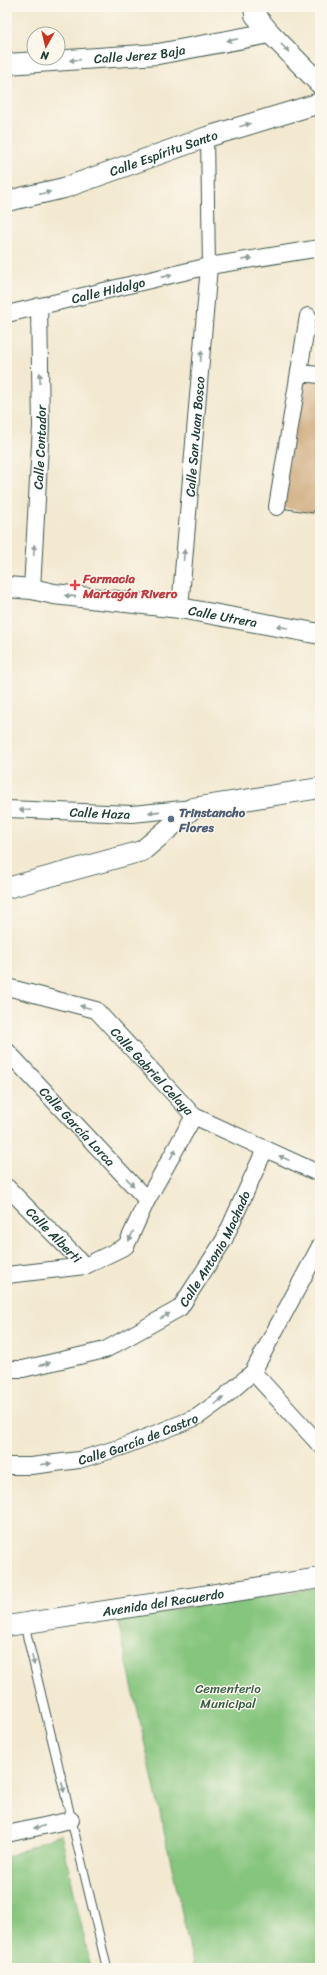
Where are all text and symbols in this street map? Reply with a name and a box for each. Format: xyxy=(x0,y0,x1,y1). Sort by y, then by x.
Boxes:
north arrow xyxy=(26,26,66,66)
one-way arrow xyxy=(226,37,238,43)
street label: Calle Jerez Baja xyxy=(93,38,188,70)
one-way arrow xyxy=(280,43,290,53)
text: N xyxy=(39,45,51,65)
one-way arrow xyxy=(69,57,81,64)
one-way arrow xyxy=(239,122,251,128)
street label: Calle Espíritu Santo xyxy=(106,123,221,183)
one-way arrow xyxy=(39,189,51,195)
one-way arrow xyxy=(241,256,253,262)
street label: Calle Hidalgo xyxy=(69,270,148,310)
one-way arrow xyxy=(161,272,174,278)
one-way arrow xyxy=(198,350,205,362)
one-way arrow xyxy=(37,372,44,384)
street label: Calle San Juan Bosco xyxy=(178,375,212,498)
street label: Calle Contador xyxy=(27,404,53,490)
one-way arrow xyxy=(31,544,38,556)
one-way arrow xyxy=(181,549,188,561)
place label: Farmacia Martagón Rivero xyxy=(82,567,178,605)
marker: Farmacia Martagón Rivero xyxy=(70,580,80,590)
one-way arrow xyxy=(64,592,76,599)
street label: Calle Utrera xyxy=(186,599,260,634)
one-way arrow xyxy=(276,623,288,629)
street label: Calle Haza xyxy=(69,801,131,826)
place label: Trinstancho Flores xyxy=(178,801,246,839)
one-way arrow xyxy=(18,807,31,813)
one-way arrow xyxy=(148,809,160,815)
marker: Trinstancho Flores xyxy=(166,814,176,824)
one-way arrow xyxy=(79,1003,91,1009)
street label: Calle Gabriel Celaya xyxy=(105,1022,200,1122)
street label: Calle García Lorca xyxy=(33,1081,121,1172)
one-way arrow xyxy=(170,1148,176,1160)
one-way arrow xyxy=(279,1155,290,1161)
one-way arrow xyxy=(125,1177,135,1187)
street label: Calle Antonio Machado xyxy=(173,1186,257,1312)
street label: Calle Alberti xyxy=(20,1201,87,1269)
one-way arrow xyxy=(128,1230,134,1241)
one-way arrow xyxy=(159,1313,171,1320)
one-way arrow xyxy=(40,1361,52,1367)
one-way arrow xyxy=(213,1397,224,1405)
street label: Calle García de Castro xyxy=(75,1407,202,1472)
one-way arrow xyxy=(40,1461,52,1467)
street label: Avenida del Recuerdo xyxy=(100,1582,226,1623)
one-way arrow xyxy=(30,1654,36,1666)
park label: Cementerio Municipal xyxy=(195,1677,261,1715)
one-way arrow xyxy=(60,1780,66,1793)
one-way arrow xyxy=(33,1824,45,1830)

